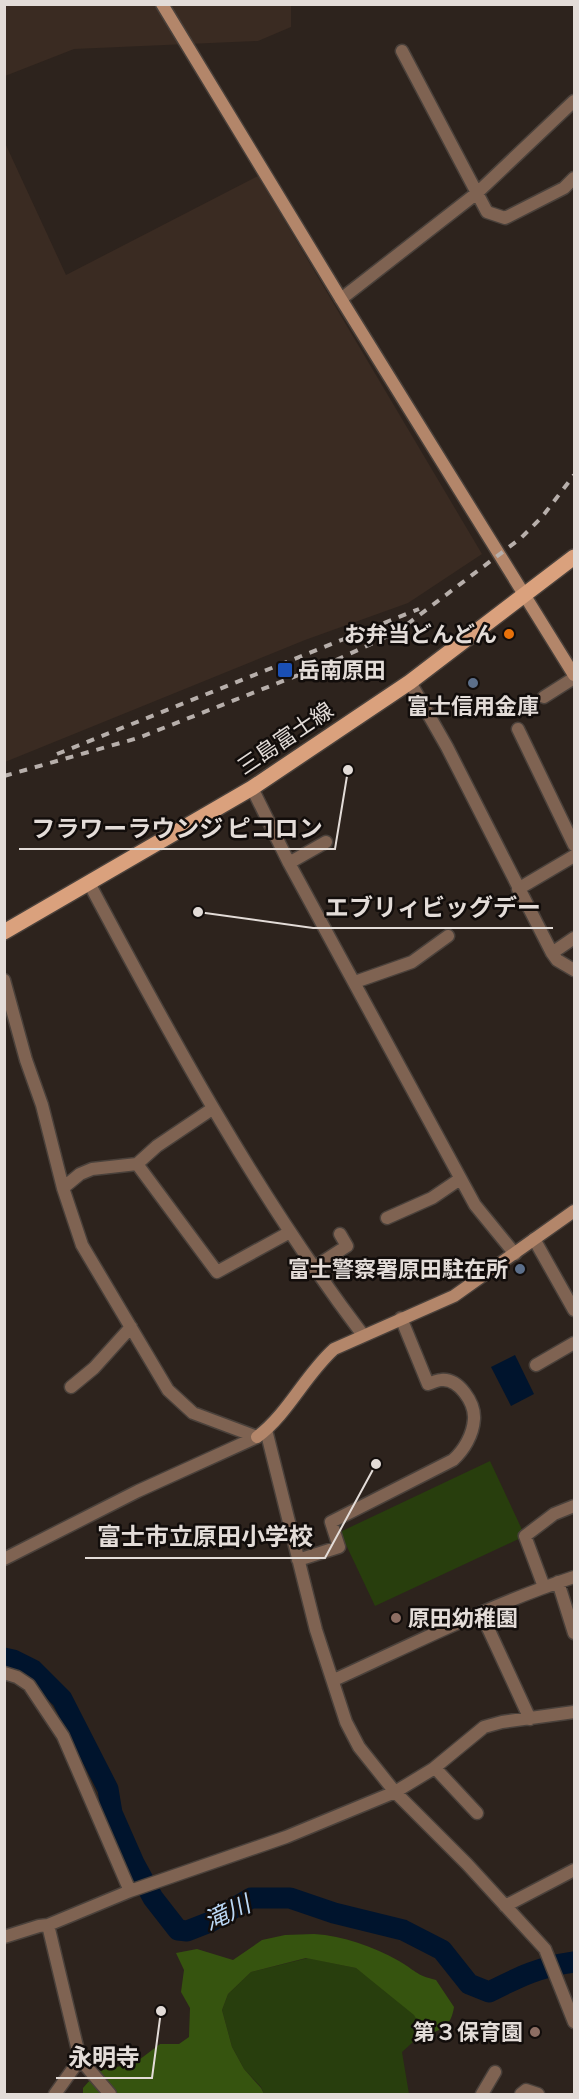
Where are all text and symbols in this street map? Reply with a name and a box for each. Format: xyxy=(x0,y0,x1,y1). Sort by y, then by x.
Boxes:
place label: お弁当どんどん xyxy=(344,623,497,646)
marker: お弁当どんどん xyxy=(502,627,516,641)
place label: 岳南原田 xyxy=(298,659,386,682)
marker: 岳南原田 xyxy=(276,661,294,679)
marker: 富士信用金庫 xyxy=(466,676,480,690)
place label: 富士信用金庫 xyxy=(407,695,539,718)
street label: 三島富士線 xyxy=(233,698,337,779)
callout: フラワーラウンジ ピコロン xyxy=(19,807,335,849)
text: フラワーラウンジ ピコロン xyxy=(31,817,323,842)
callout: エブリィビッグデー xyxy=(313,886,553,928)
text: エブリィビッグデー xyxy=(325,895,541,921)
place label: 富士警察署原田駐在所 xyxy=(288,1257,508,1281)
marker: 富士警察署原田駐在所 xyxy=(513,1262,527,1276)
callout: 富士市立原田小学校 xyxy=(85,1516,325,1558)
text: 富士市立原田小学校 xyxy=(97,1524,313,1550)
place label: 原田幼稚園 xyxy=(408,1607,518,1630)
marker: 原田幼稚園 xyxy=(389,1611,403,1625)
water label: 滝川 xyxy=(200,1890,257,1935)
place label: 第３保育園 xyxy=(413,2021,523,2044)
marker: 第３保育園 xyxy=(528,2025,542,2039)
callout: 永明寺 xyxy=(56,2036,152,2078)
text: 永明寺 xyxy=(68,2045,140,2071)

